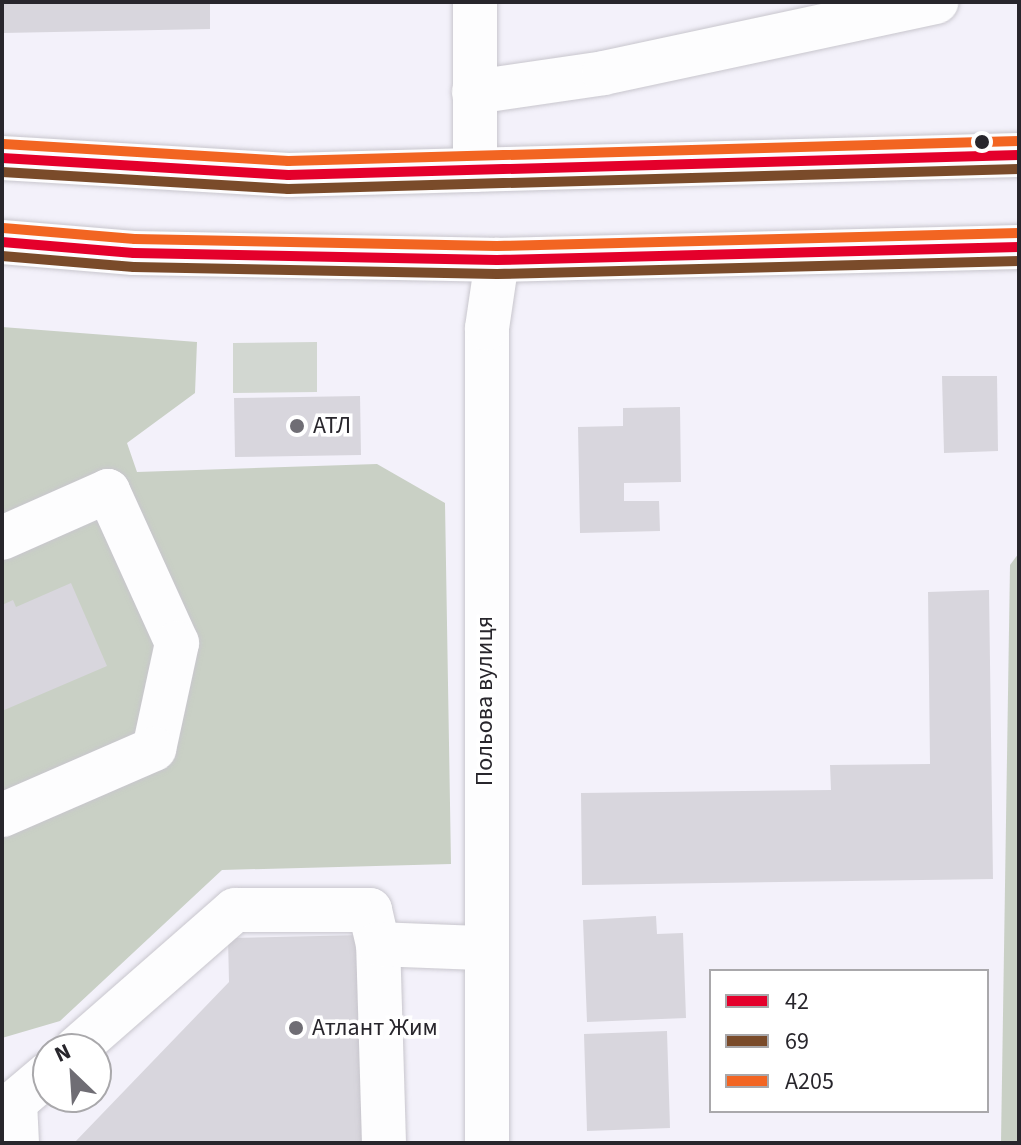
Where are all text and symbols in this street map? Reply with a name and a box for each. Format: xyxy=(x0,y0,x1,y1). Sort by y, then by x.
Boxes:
unlabelled marker xyxy=(974,134,990,150)
place label: АТЛ xyxy=(313,412,351,440)
marker: АТЛ xyxy=(288,417,306,435)
street label: Польова вулиця xyxy=(471,616,499,786)
legend xyxy=(709,969,989,1113)
text: 42 xyxy=(785,984,809,1019)
place label: Атлант Жим xyxy=(312,1014,438,1042)
marker: Атлант Жим xyxy=(287,1019,305,1037)
text: 69 xyxy=(785,1024,809,1059)
north arrow xyxy=(32,1033,112,1113)
text: N xyxy=(49,1035,76,1071)
text: А205 xyxy=(785,1064,834,1099)

